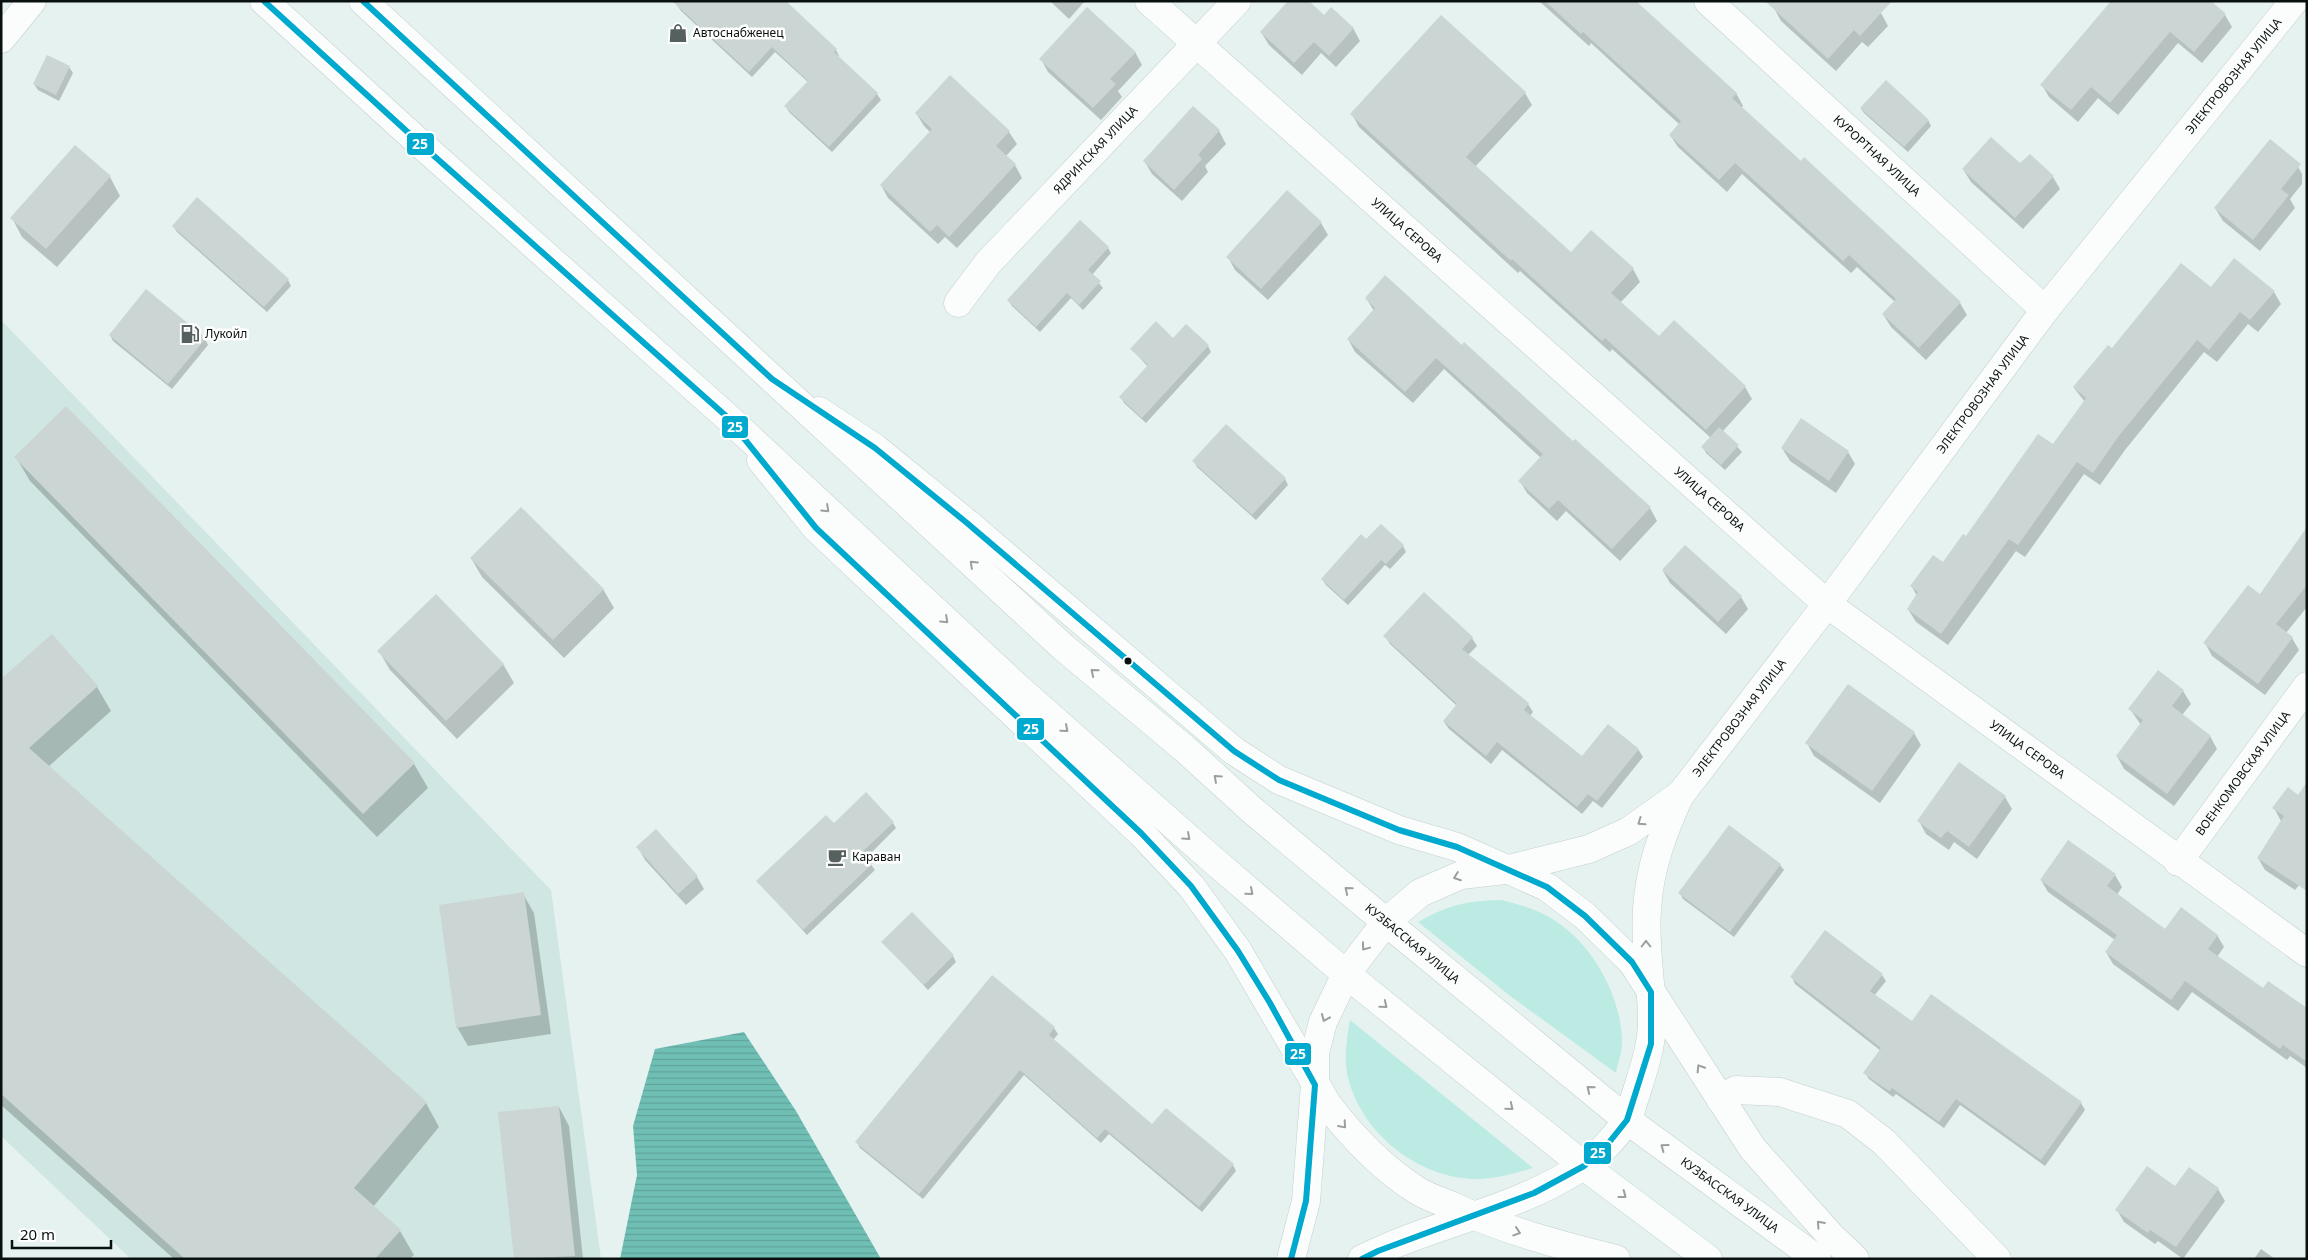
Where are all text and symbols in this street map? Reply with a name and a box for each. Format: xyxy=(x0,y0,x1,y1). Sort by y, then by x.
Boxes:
street label: ЭЛЕКТРОВОЗНАЯ УЛИЦА xyxy=(2181,14,2285,138)
shop icon: Автоснабженец xyxy=(667,22,689,44)
place label: Автоснабженец xyxy=(693,24,784,41)
street label: ЯДРИНСКАЯ УЛИЦА xyxy=(1049,102,1141,197)
street label: КУРОРТНАЯ УЛИЦА xyxy=(1830,111,1925,200)
line badge: 25 xyxy=(406,132,435,156)
text: 25 xyxy=(412,134,428,153)
street label: УЛИЦА СЕРОВА xyxy=(1368,194,1447,266)
fuel station icon: Лукойл xyxy=(179,323,201,345)
place label: Лукойл xyxy=(205,325,247,342)
street label: ЭЛЕКТРОВОЗНАЯ УЛИЦА xyxy=(1932,330,2032,457)
line badge: 25 xyxy=(721,415,749,439)
text: 25 xyxy=(727,417,743,436)
street label: УЛИЦА СЕРОВА xyxy=(1671,463,1749,535)
one-way arrow xyxy=(820,503,829,512)
one-way arrow xyxy=(969,561,978,570)
one-way arrow xyxy=(939,614,948,623)
street label: ЭЛЕКТРОВОЗНАЯ УЛИЦА xyxy=(1688,655,1790,780)
unlabelled marker xyxy=(1123,656,1133,666)
one-way arrow xyxy=(1090,669,1099,678)
street label: ВОЕНКОМОВСКАЯ УЛИЦА xyxy=(2191,707,2294,839)
street label: УЛИЦА СЕРОВА xyxy=(1986,716,2069,783)
line badge: 25 xyxy=(1016,717,1045,741)
text: 25 xyxy=(1023,719,1039,738)
one-way arrow xyxy=(1059,723,1068,732)
one-way arrow xyxy=(1214,775,1223,784)
one-way arrow xyxy=(1637,816,1647,825)
one-way arrow xyxy=(1181,831,1190,840)
cafe icon: Караван xyxy=(826,846,848,868)
place label: Караван xyxy=(852,848,901,865)
one-way arrow xyxy=(1454,871,1462,881)
one-way arrow xyxy=(1244,886,1253,895)
one-way arrow xyxy=(1345,887,1354,896)
street label: КУЗБАССКАЯ УЛИЦА xyxy=(1362,899,1464,988)
one-way arrow xyxy=(1641,940,1652,948)
one-way arrow xyxy=(1362,941,1371,951)
one-way arrow xyxy=(1378,999,1387,1007)
one-way arrow xyxy=(1321,1013,1331,1022)
line badge: 25 xyxy=(1284,1042,1312,1066)
text: 25 xyxy=(1290,1044,1306,1063)
one-way arrow xyxy=(1697,1065,1707,1074)
one-way arrow xyxy=(1586,1086,1595,1095)
one-way arrow xyxy=(1504,1101,1513,1109)
one-way arrow xyxy=(1337,1119,1346,1128)
line badge: 25 xyxy=(1583,1141,1612,1165)
text: 25 xyxy=(1590,1143,1606,1162)
one-way arrow xyxy=(1661,1144,1670,1153)
street label: КУЗБАССКАЯ УЛИЦА xyxy=(1677,1153,1783,1237)
one-way arrow xyxy=(1617,1189,1627,1198)
scale bar xyxy=(12,1218,111,1250)
one-way arrow xyxy=(1817,1221,1826,1230)
text: 20 m xyxy=(20,1224,55,1244)
one-way arrow xyxy=(1512,1226,1520,1236)

